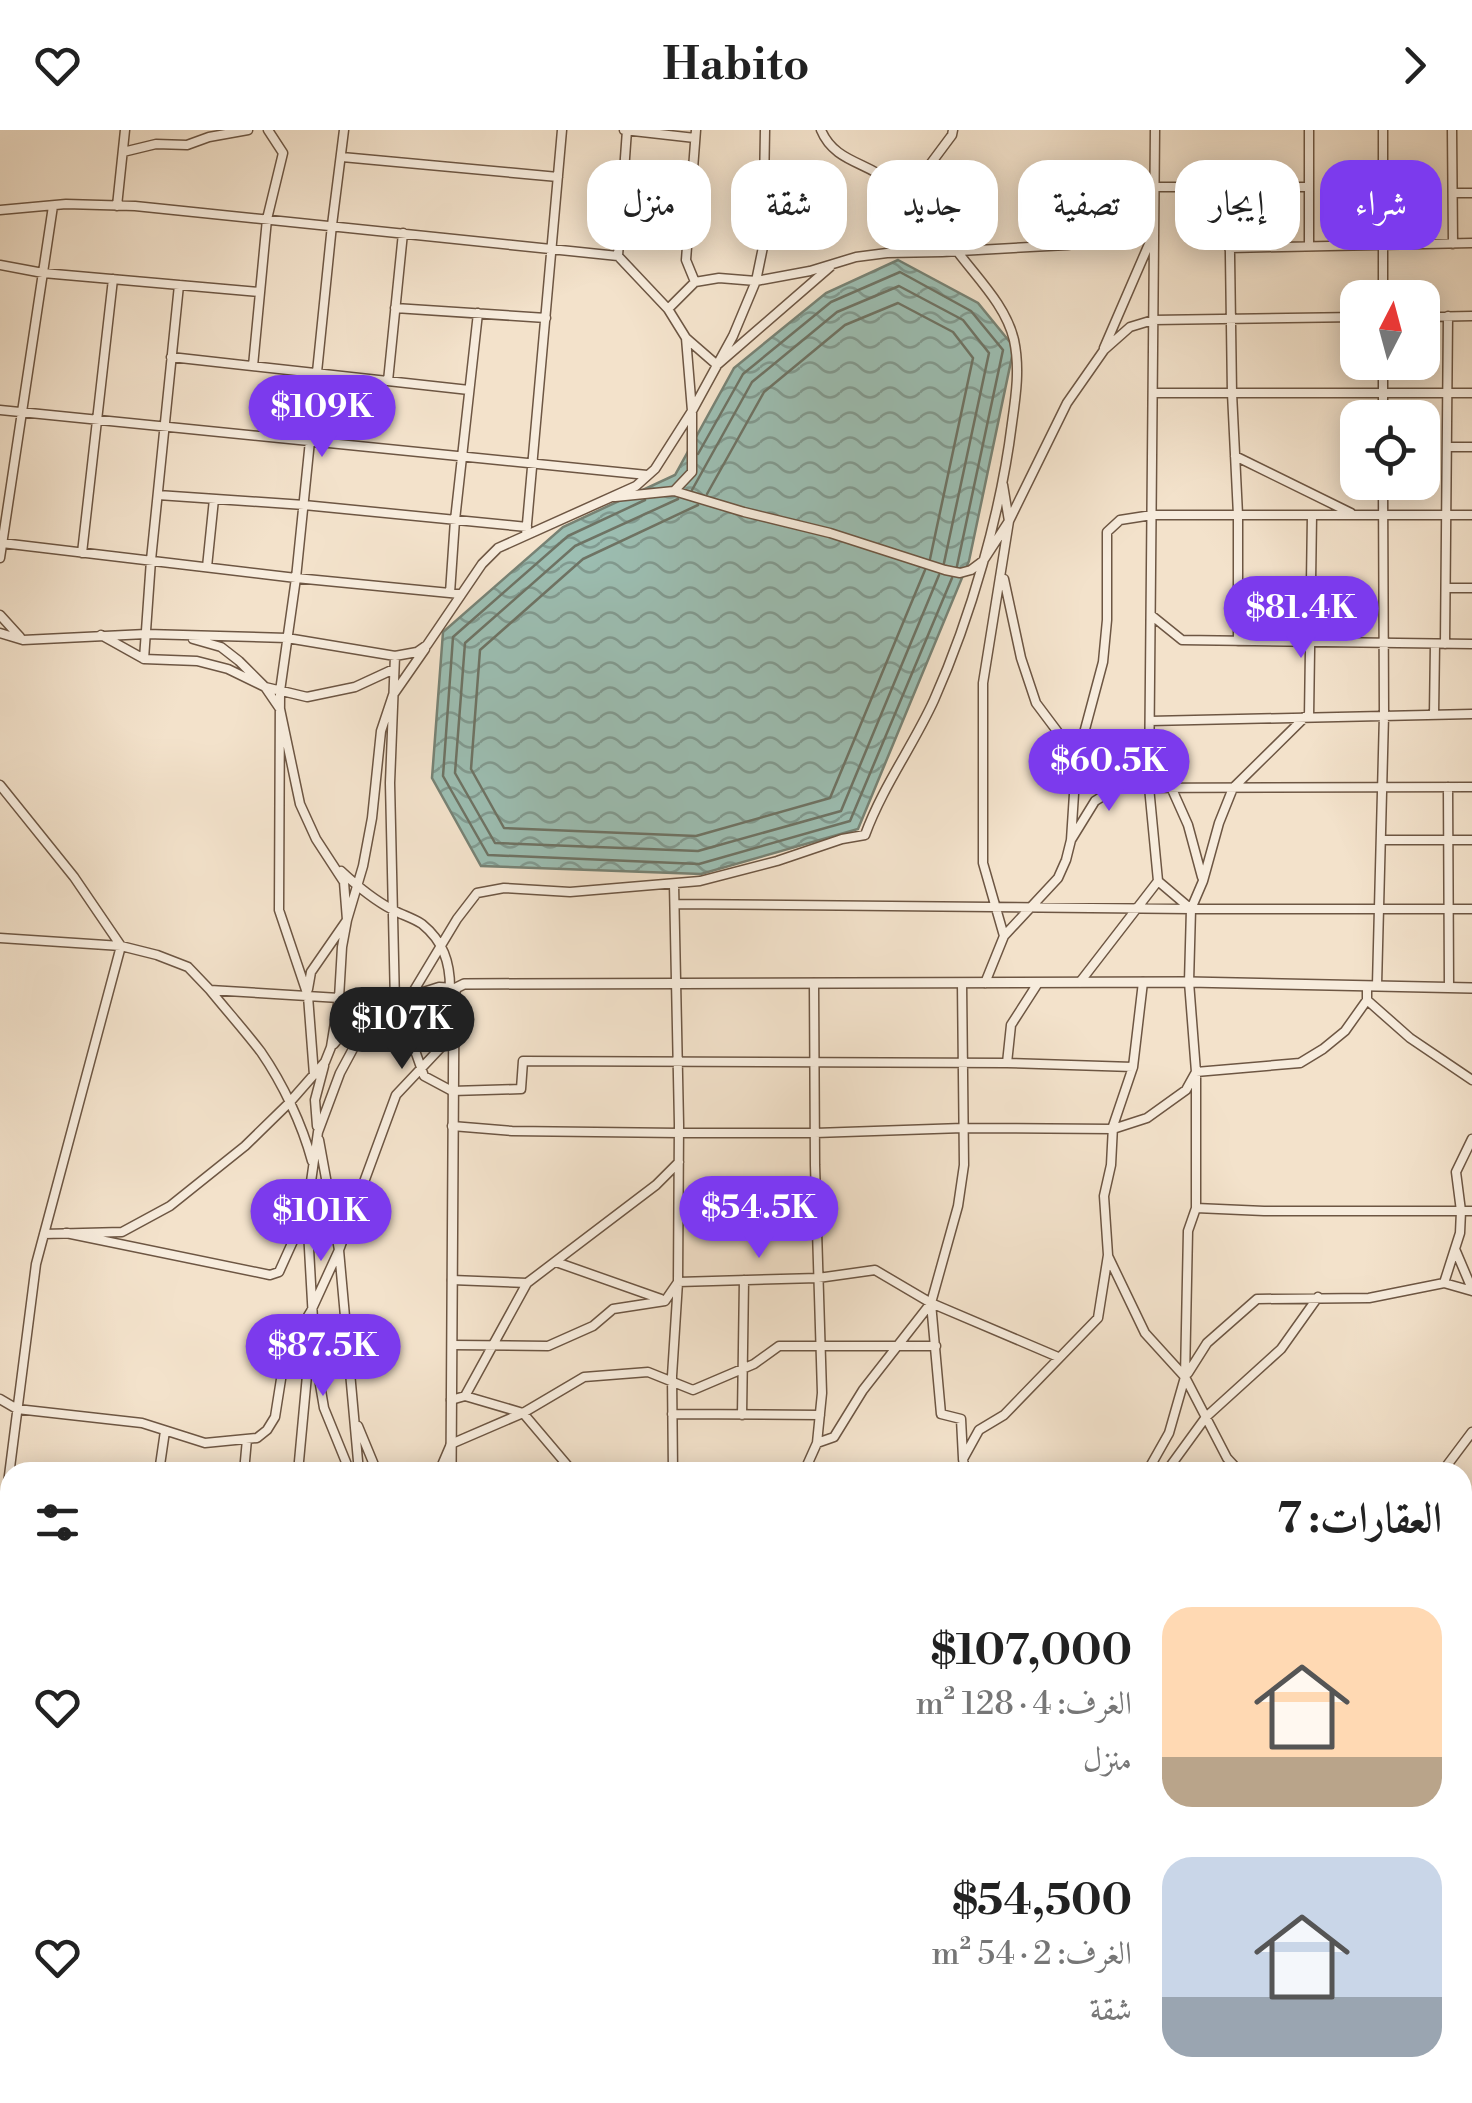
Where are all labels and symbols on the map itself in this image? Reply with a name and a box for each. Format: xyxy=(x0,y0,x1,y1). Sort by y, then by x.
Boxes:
north arrow xyxy=(1340,280,1440,380)
pin: $109K xyxy=(252,375,392,460)
pin: $81.4K xyxy=(1220,576,1382,661)
pin: $60.5K xyxy=(1028,729,1190,814)
pin: $107K xyxy=(332,987,472,1072)
pin: $54.5K xyxy=(678,1176,840,1261)
pin: $101K xyxy=(251,1179,391,1264)
pin: $87.5K xyxy=(242,1314,404,1399)

